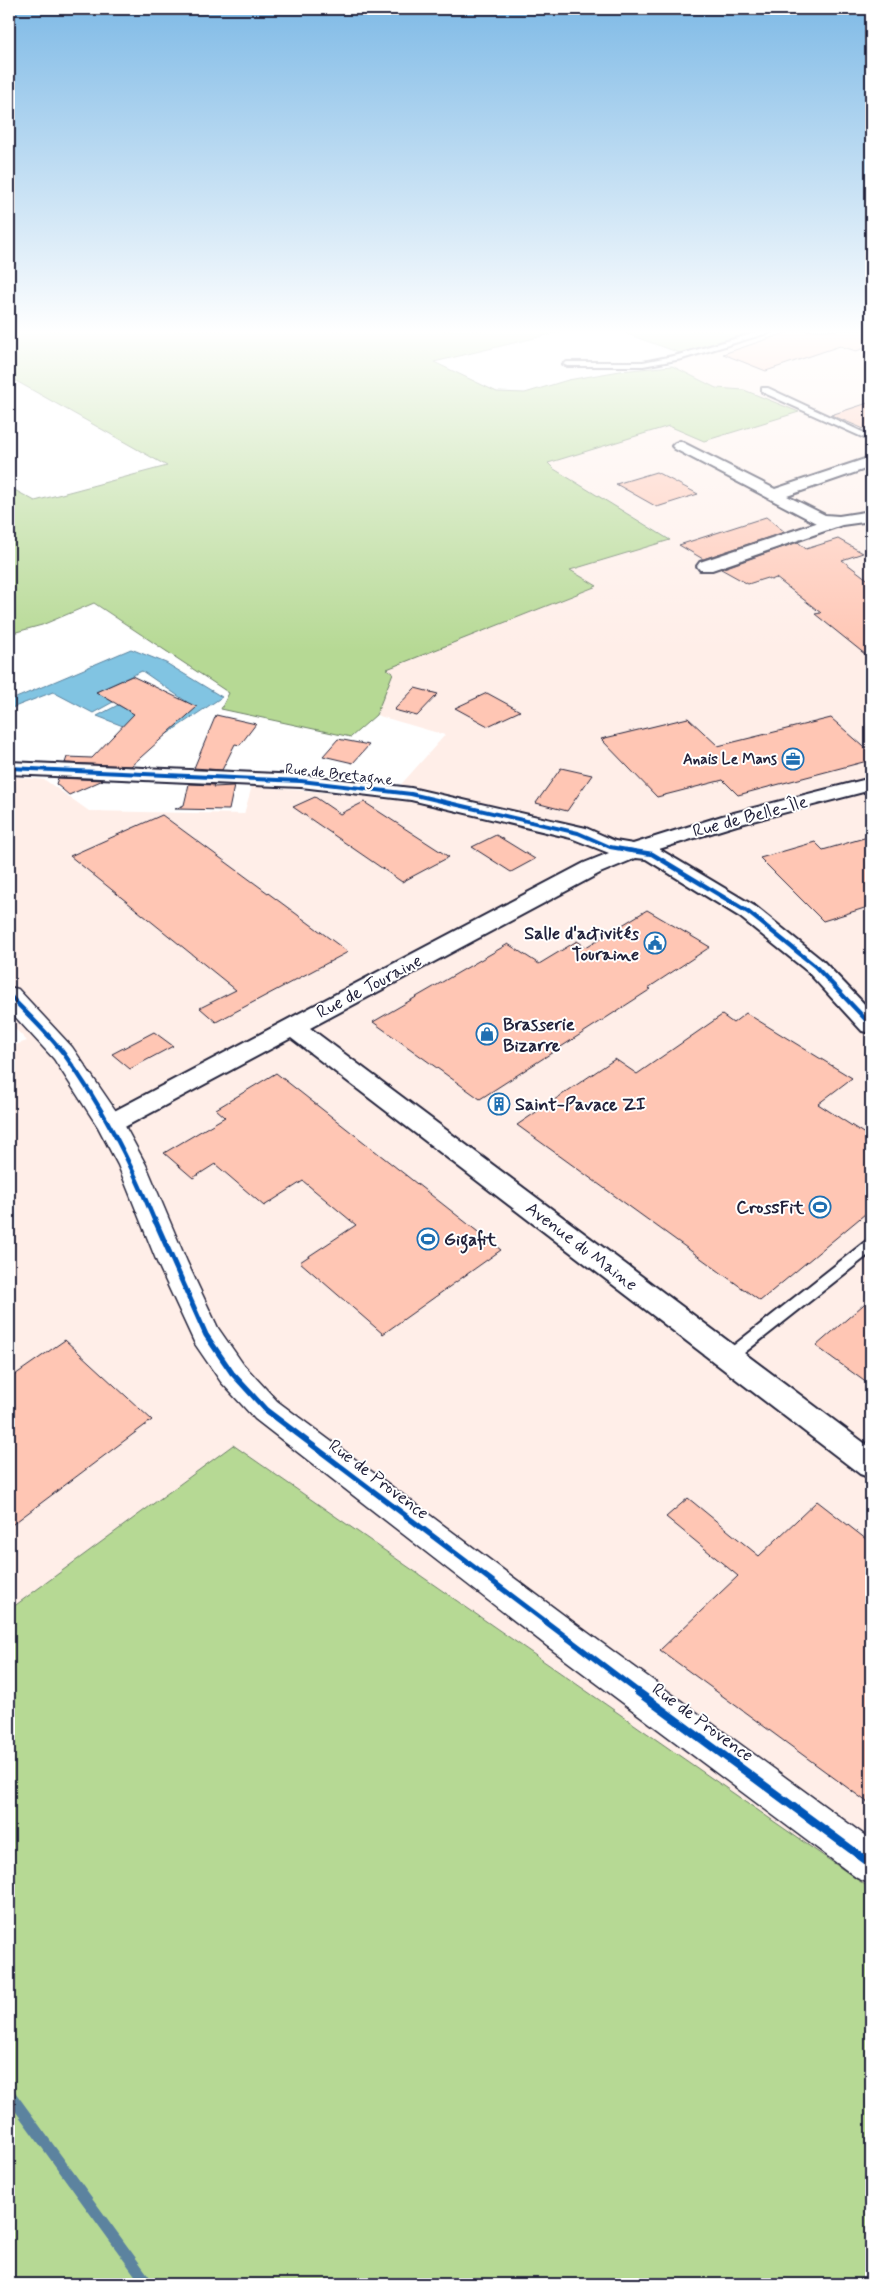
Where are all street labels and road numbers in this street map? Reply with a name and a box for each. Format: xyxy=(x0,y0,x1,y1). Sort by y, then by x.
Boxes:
street label: Rue de Bretagne xyxy=(284,759,394,792)
street label: Rue de Belle-Île xyxy=(690,790,810,844)
street label: Rue de Touraine xyxy=(313,949,426,1025)
street label: Avenue du Maine xyxy=(520,1197,642,1297)
street label: Rue de Provence xyxy=(323,1434,434,1526)
street label: Rue de Provence xyxy=(647,1678,758,1768)

